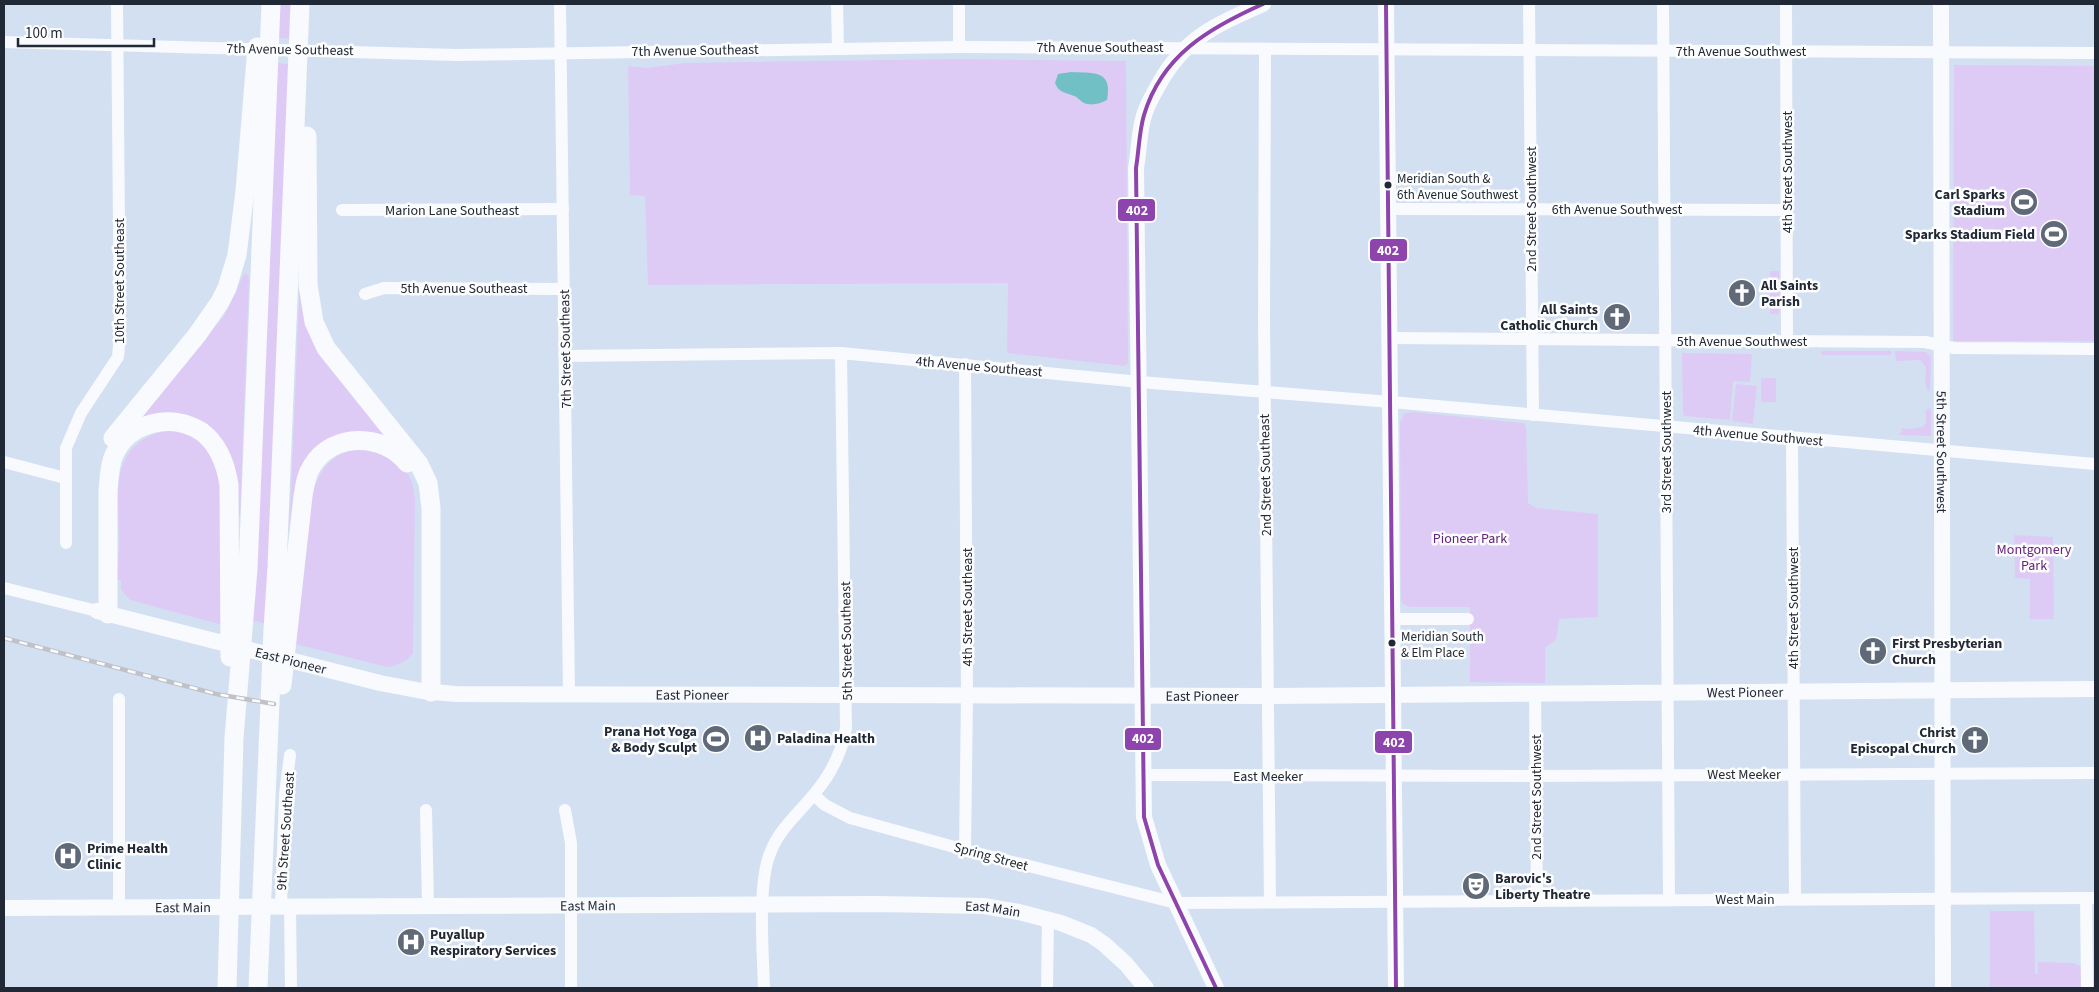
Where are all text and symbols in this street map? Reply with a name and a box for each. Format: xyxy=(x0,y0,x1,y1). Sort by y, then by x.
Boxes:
scale bar xyxy=(18,15,154,47)
text: 100 m xyxy=(25,23,63,44)
street label: 7th Avenue Southeast xyxy=(1036,38,1164,58)
street label: 7th Avenue Southeast xyxy=(226,39,354,61)
street label: 7th Avenue Southeast xyxy=(631,40,759,62)
street label: 7th Avenue Southwest xyxy=(1676,42,1806,62)
street label: 4th Street Southwest xyxy=(1778,111,1798,233)
street label: 2nd Street Southwest xyxy=(1522,146,1542,272)
place label: Meridian South & 6th Avenue Southwest xyxy=(1397,170,1519,204)
marker: Meridian South & 6th Avenue Southwest xyxy=(1383,180,1393,190)
place label: Carl Sparks Stadium xyxy=(1935,185,2005,221)
sports icon: Carl Sparks Stadium xyxy=(2009,187,2039,217)
line badge: 402 xyxy=(1117,198,1156,222)
street label: 6th Avenue Southwest xyxy=(1552,200,1682,220)
street label: Marion Lane Southeast xyxy=(385,201,519,221)
text: 402 xyxy=(1126,201,1148,221)
street label: 10th Street Southeast xyxy=(110,218,130,344)
sports icon: Sparks Stadium Field xyxy=(2039,219,2069,249)
place label: Sparks Stadium Field xyxy=(1905,225,2035,245)
line badge: 402 xyxy=(1369,238,1408,262)
text: 402 xyxy=(1377,241,1399,261)
place label: All Saints Parish xyxy=(1760,276,1818,312)
church icon: All Saints Parish xyxy=(1727,278,1757,308)
street label: 5th Avenue Southeast xyxy=(400,279,528,299)
street label: 7th Street Southeast xyxy=(555,289,577,409)
place label: All Saints Catholic Church xyxy=(1500,300,1598,336)
church icon: All Saints Catholic Church xyxy=(1602,302,1632,332)
street label: 5th Avenue Southwest xyxy=(1677,332,1807,352)
street label: 4th Avenue Southeast xyxy=(915,351,1043,383)
street label: 3rd Street Southwest xyxy=(1657,391,1677,513)
street label: 5th Street Southwest xyxy=(1931,391,1951,513)
street label: 2nd Street Southeast xyxy=(1255,413,1277,536)
street label: 4th Avenue Southwest xyxy=(1692,420,1824,452)
park label: Pioneer Park xyxy=(1433,529,1507,549)
park label: Montgomery Park xyxy=(1997,540,2072,576)
street label: 4th Street Southeast xyxy=(958,547,978,667)
street label: 4th Street Southwest xyxy=(1784,547,1804,669)
street label: 5th Street Southeast xyxy=(836,581,858,701)
place label: Meridian South & Elm Place xyxy=(1401,628,1484,662)
place label: First Presbyterian Church xyxy=(1892,634,2002,670)
church icon: First Presbyterian Church xyxy=(1858,636,1888,666)
marker: Meridian South & Elm Place xyxy=(1387,638,1397,648)
street label: East Pioneer xyxy=(253,643,329,680)
street label: West Pioneer xyxy=(1707,683,1784,703)
street label: East Pioneer xyxy=(656,685,729,706)
street label: East Pioneer xyxy=(1166,687,1239,707)
place label: Prana Hot Yoga & Body Sculpt xyxy=(604,722,698,758)
hospital icon: Paladina Health xyxy=(743,723,773,753)
place label: Christ Episcopal Church xyxy=(1850,723,1957,759)
sports icon: Prana Hot Yoga & Body Sculpt xyxy=(701,724,731,754)
church icon: Christ Episcopal Church xyxy=(1960,725,1990,755)
line badge: 402 xyxy=(1124,727,1162,751)
place label: Paladina Health xyxy=(777,729,875,749)
text: 402 xyxy=(1132,729,1154,749)
line badge: 402 xyxy=(1374,730,1413,754)
text: 402 xyxy=(1383,733,1405,753)
street label: 2nd Street Southwest xyxy=(1527,734,1547,860)
street label: West Meeker xyxy=(1707,765,1781,785)
street label: East Meeker xyxy=(1233,767,1303,787)
street label: 9th Street Southeast xyxy=(272,771,300,891)
street label: Spring Street xyxy=(951,837,1030,877)
place label: Prime Health Clinic xyxy=(87,839,168,875)
hospital icon: Prime Health Clinic xyxy=(53,841,83,871)
place label: Barovic's Liberty Theatre xyxy=(1495,869,1590,905)
theatre icon: Barovic's Liberty Theatre xyxy=(1461,871,1491,901)
street label: West Main xyxy=(1715,890,1775,910)
street label: East Main xyxy=(560,896,616,916)
street label: East Main xyxy=(965,897,1022,923)
street label: East Main xyxy=(155,898,211,918)
place label: Puyallup Respiratory Services xyxy=(430,925,556,961)
hospital icon: Puyallup Respiratory Services xyxy=(396,927,426,957)

